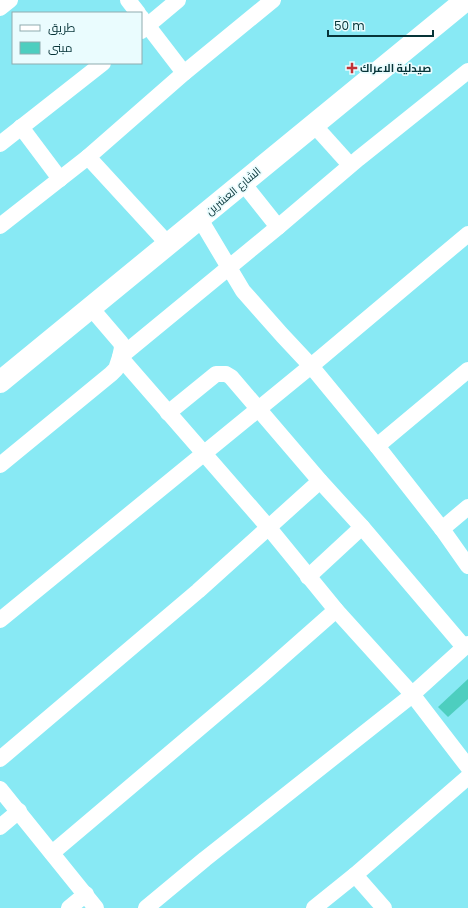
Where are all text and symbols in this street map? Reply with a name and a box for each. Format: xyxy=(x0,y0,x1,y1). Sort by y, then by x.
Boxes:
legend xyxy=(12,12,142,64)
scale bar xyxy=(328,12,433,38)
text: 50 m xyxy=(334,17,365,34)
text: طريق xyxy=(48,19,76,36)
text: مبنى xyxy=(48,39,73,56)
place label: صيدلية الاعراك xyxy=(360,60,431,76)
marker: صيدلية الاعراك xyxy=(347,63,357,73)
street label: الشارع العشرين xyxy=(202,163,264,219)

